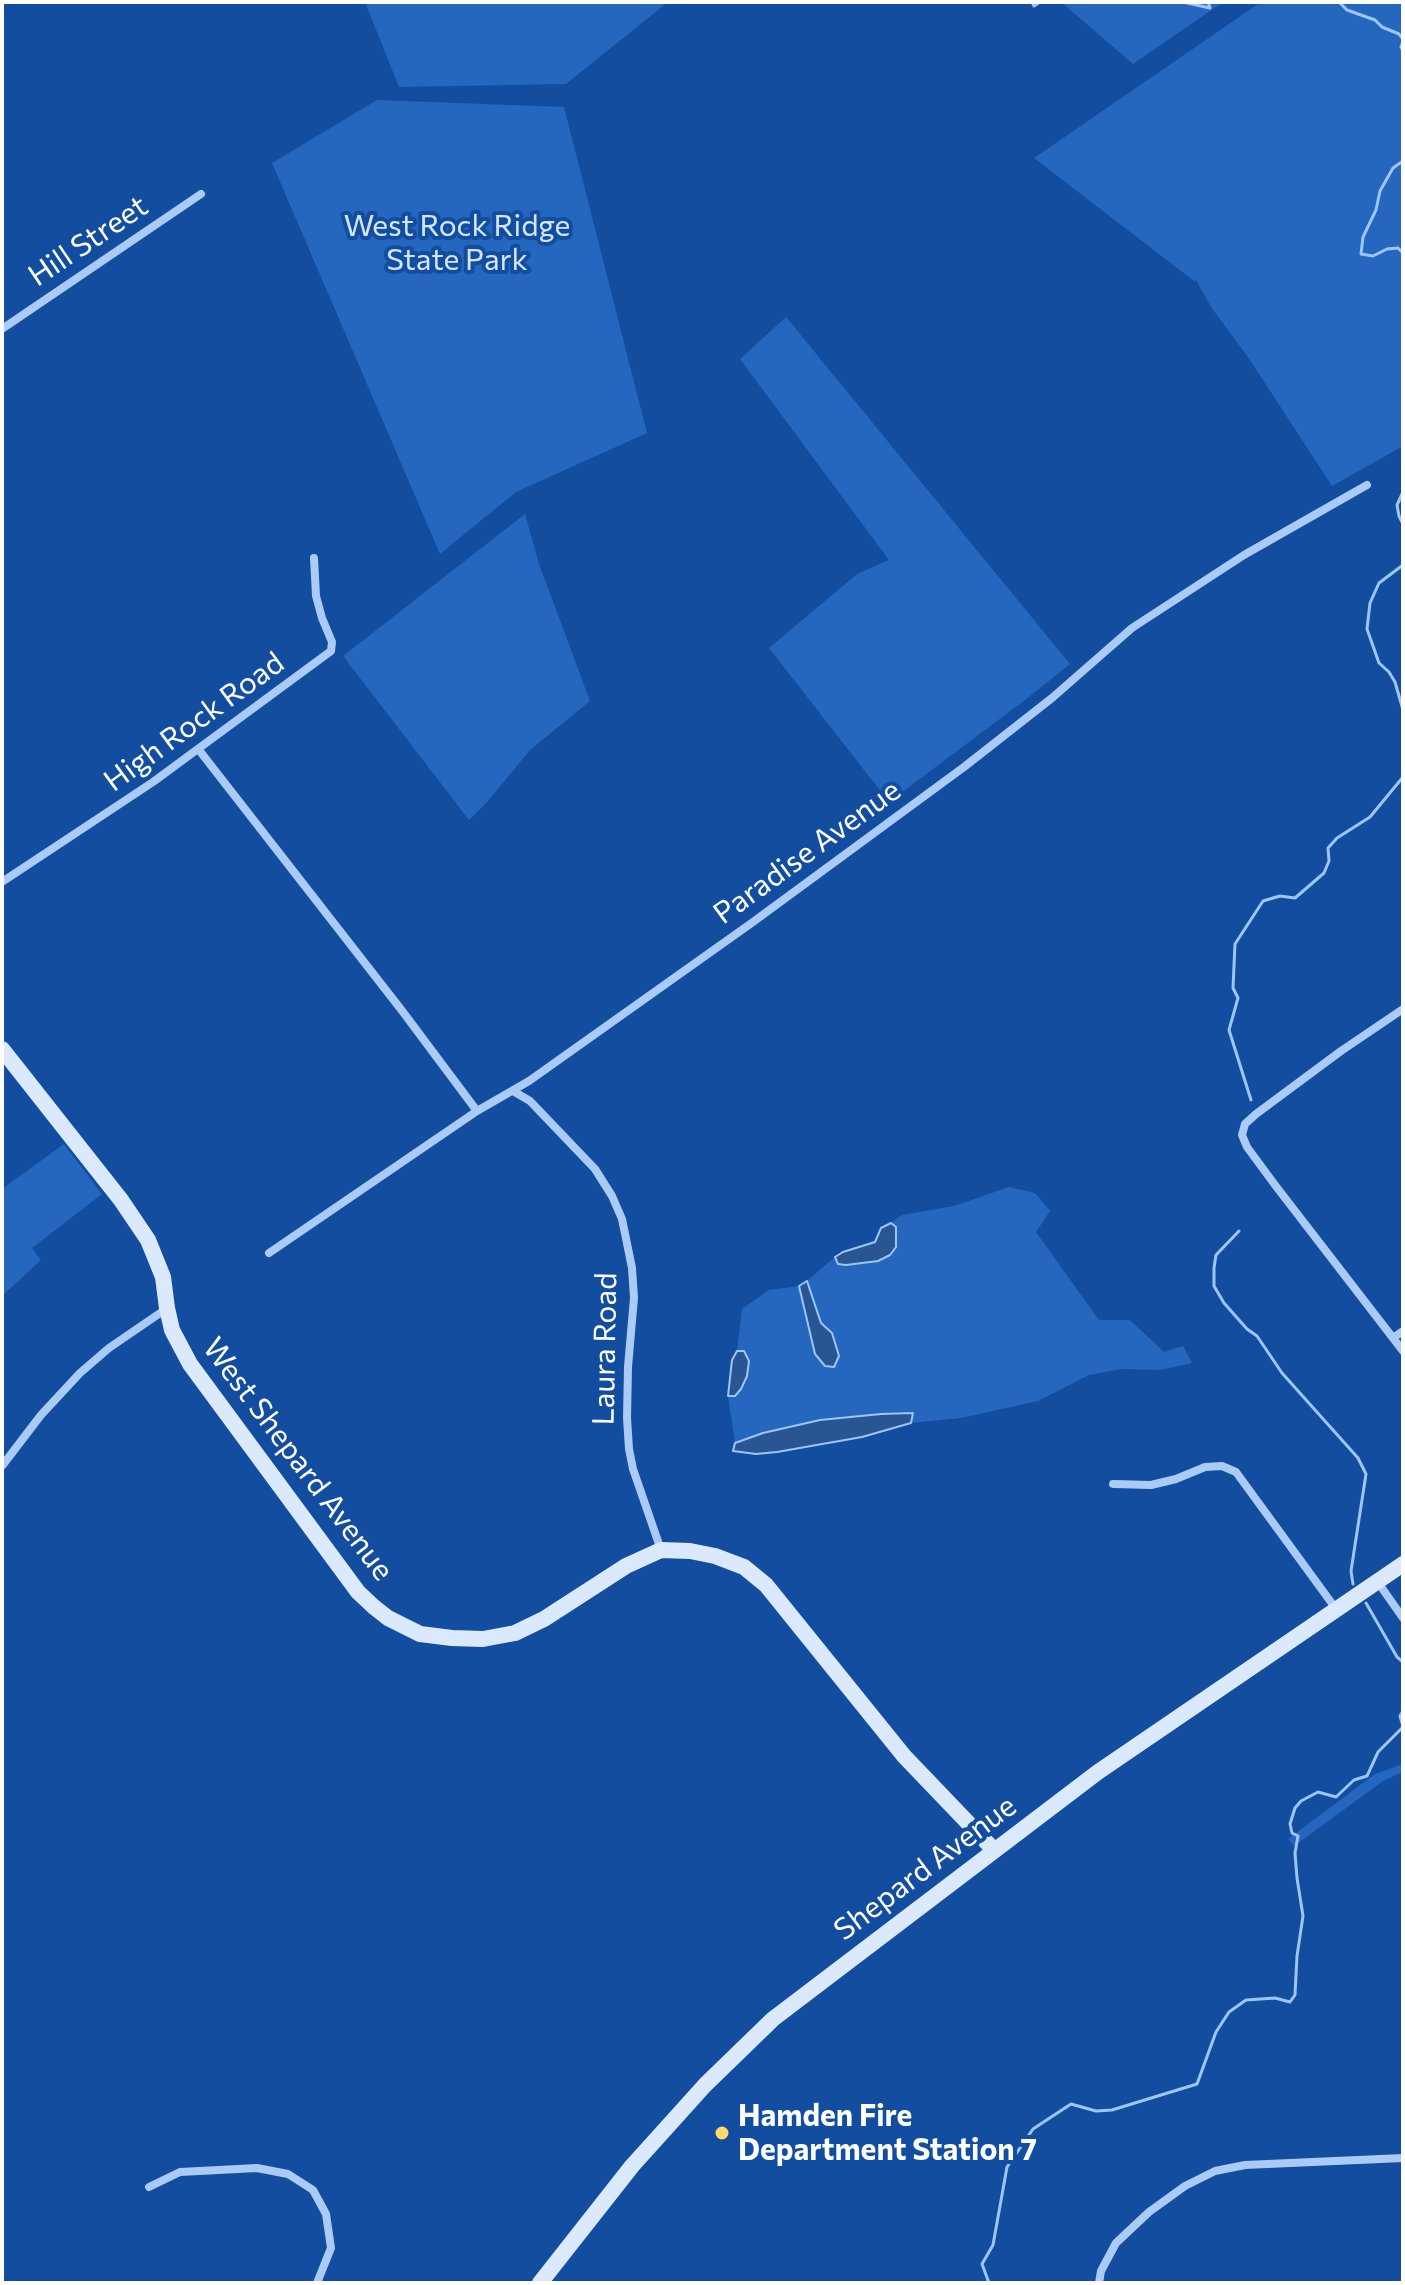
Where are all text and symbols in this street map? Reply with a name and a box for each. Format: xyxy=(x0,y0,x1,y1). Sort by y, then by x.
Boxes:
street label: Hill Street xyxy=(22,188,154,294)
park label: West Rock Ridge State Park xyxy=(344,208,570,278)
street label: High Rock Road xyxy=(97,645,291,799)
street label: Paradise Avenue xyxy=(707,772,907,932)
street label: Laura Road xyxy=(586,1272,624,1426)
street label: West Shepard Avenue xyxy=(195,1331,401,1587)
street label: Shepard Avenue xyxy=(827,1788,1023,1948)
place label: Hamden Fire Department Station 7 xyxy=(738,2098,1037,2168)
marker: Hamden Fire Department Station 7 xyxy=(713,2124,731,2142)

